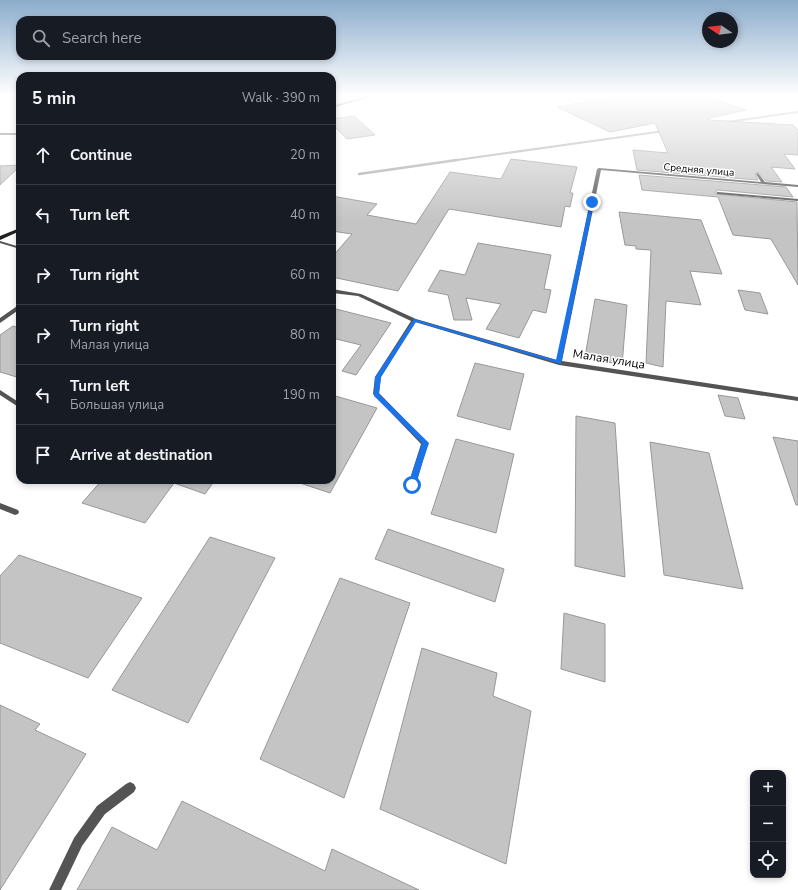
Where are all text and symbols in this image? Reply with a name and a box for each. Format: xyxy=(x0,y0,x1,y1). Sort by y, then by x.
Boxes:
north arrow xyxy=(702,12,738,48)
search box xyxy=(16,16,336,60)
icon: search xyxy=(30,27,52,49)
text: Search here xyxy=(62,28,142,48)
text: 5 min xyxy=(32,87,76,110)
text: Walk · 390 m xyxy=(242,89,320,107)
icon: ahead xyxy=(32,144,54,166)
text: Continue xyxy=(70,145,132,165)
text: 20 m xyxy=(290,146,320,164)
street label: Средняя улица xyxy=(663,160,735,180)
route end xyxy=(583,193,601,211)
icon: left xyxy=(32,204,54,226)
text: Turn left xyxy=(70,205,129,225)
text: 40 m xyxy=(290,206,320,224)
icon: right xyxy=(32,264,54,286)
text: Turn right xyxy=(70,265,139,285)
text: 60 m xyxy=(290,266,320,284)
text: Turn right xyxy=(70,316,139,336)
icon: right xyxy=(32,324,54,346)
text: 80 m xyxy=(290,326,320,344)
text: Малая улица xyxy=(70,336,149,354)
street label: Малая улица xyxy=(572,345,646,373)
text: Turn left xyxy=(70,376,129,396)
icon: left xyxy=(32,384,54,406)
text: 190 m xyxy=(282,386,320,404)
text: Большая улица xyxy=(70,396,164,414)
icon: arrive xyxy=(32,444,54,466)
text: Arrive at destination xyxy=(70,445,213,465)
route start xyxy=(403,476,421,494)
map controls xyxy=(750,770,786,878)
button: + xyxy=(750,770,786,806)
button: − xyxy=(750,806,786,842)
button: locate xyxy=(750,842,786,878)

